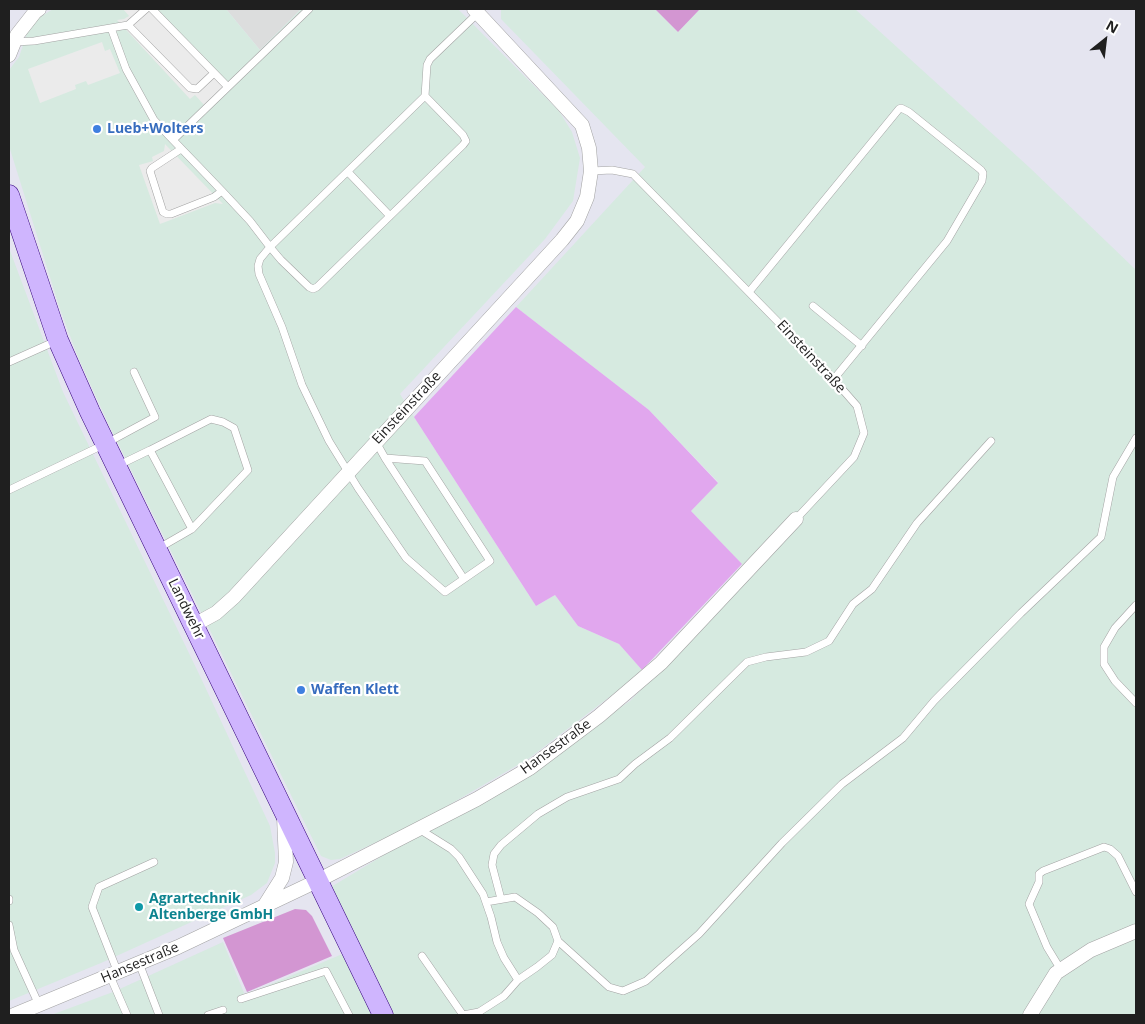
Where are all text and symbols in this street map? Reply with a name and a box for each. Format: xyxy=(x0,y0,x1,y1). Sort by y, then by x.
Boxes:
north arrow xyxy=(1080,15,1130,65)
text: N xyxy=(1103,15,1122,38)
place label: Lueb+Wolters xyxy=(107,121,203,137)
marker: Lueb+Wolters xyxy=(91,123,103,135)
street label: Einsteinstraße xyxy=(773,317,849,397)
street label: Einsteinstraße xyxy=(369,368,445,448)
street label: Landwehr xyxy=(164,576,208,642)
place label: Waffen Klett xyxy=(311,682,399,698)
marker: Waffen Klett xyxy=(295,684,307,696)
street label: Hansestraße xyxy=(518,716,594,778)
place label: Agrartechnik Altenberge GmbH xyxy=(149,891,273,924)
marker: Agrartechnik Altenberge GmbH xyxy=(133,901,145,913)
street label: Hansestraße xyxy=(99,939,181,987)

